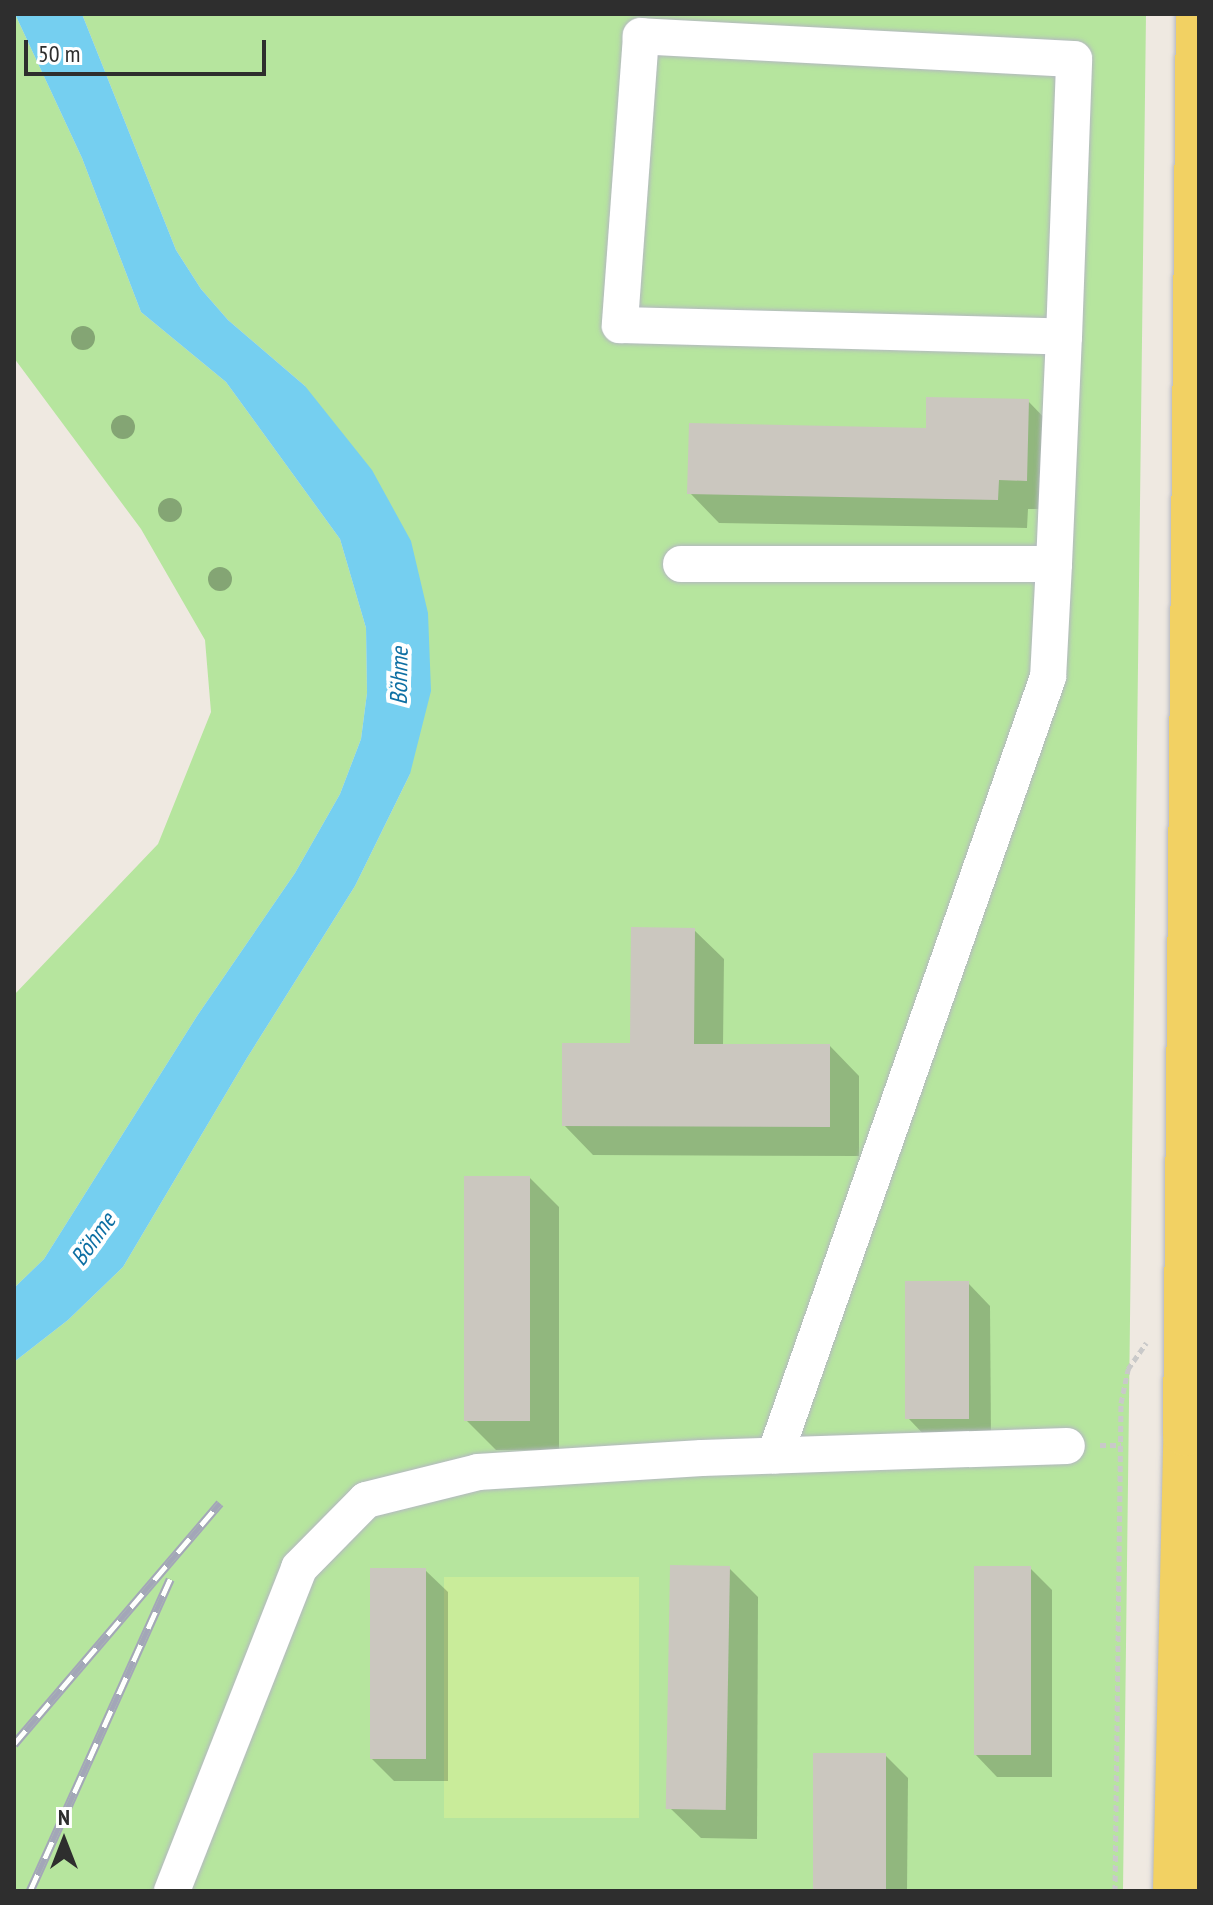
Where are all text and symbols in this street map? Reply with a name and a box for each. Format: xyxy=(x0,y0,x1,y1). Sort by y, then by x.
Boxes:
scale bar xyxy=(28,24,270,74)
text: 50 m xyxy=(38,38,80,69)
water label: Böhme xyxy=(384,647,414,705)
water label: Böhme xyxy=(64,1207,122,1271)
north arrow xyxy=(24,1801,104,1881)
text: N xyxy=(58,1803,70,1831)

